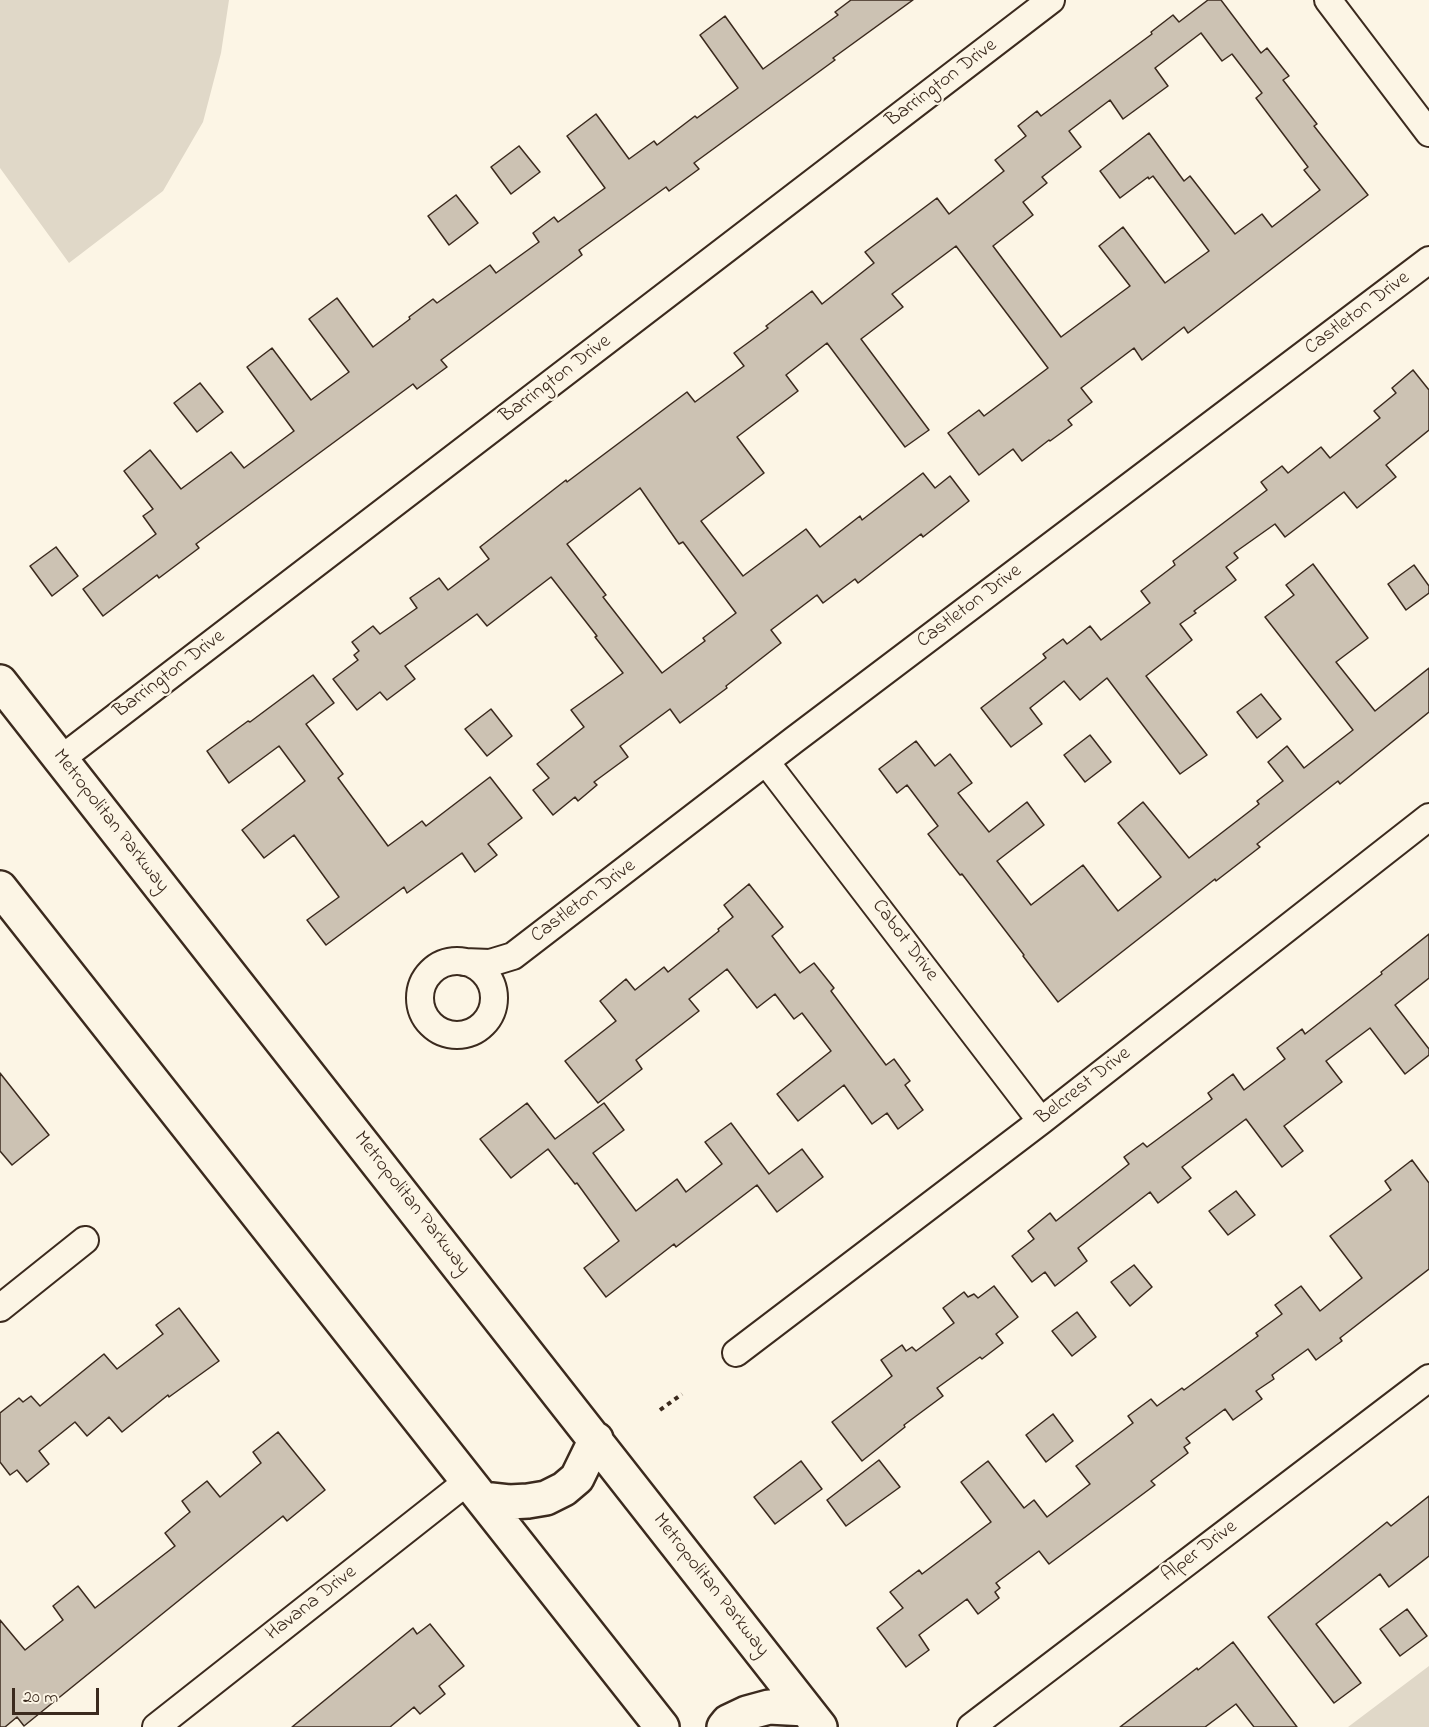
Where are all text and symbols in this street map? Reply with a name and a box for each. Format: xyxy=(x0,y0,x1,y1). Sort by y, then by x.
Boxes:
street label: Barrington Drive xyxy=(882,34,1002,134)
street label: Castleton Drive xyxy=(1301,267,1415,361)
street label: Barrington Drive xyxy=(496,330,616,430)
street label: Castleton Drive xyxy=(913,560,1027,654)
street label: Barrington Drive xyxy=(110,625,230,725)
street label: Metropolitan Parkway xyxy=(46,745,174,899)
street label: Castleton Drive xyxy=(527,855,641,949)
street label: Cabot Drive xyxy=(865,895,943,987)
street label: Belcrest Drive xyxy=(1032,1043,1136,1131)
street label: Metropolitan Parkway xyxy=(347,1127,475,1281)
street label: Metropolitan Parkway xyxy=(646,1509,774,1663)
street label: Alper Drive xyxy=(1157,1516,1243,1588)
street label: Havana Drive xyxy=(262,1561,362,1647)
scale bar xyxy=(15,1676,102,1714)
text: 20 m xyxy=(23,1685,58,1711)

